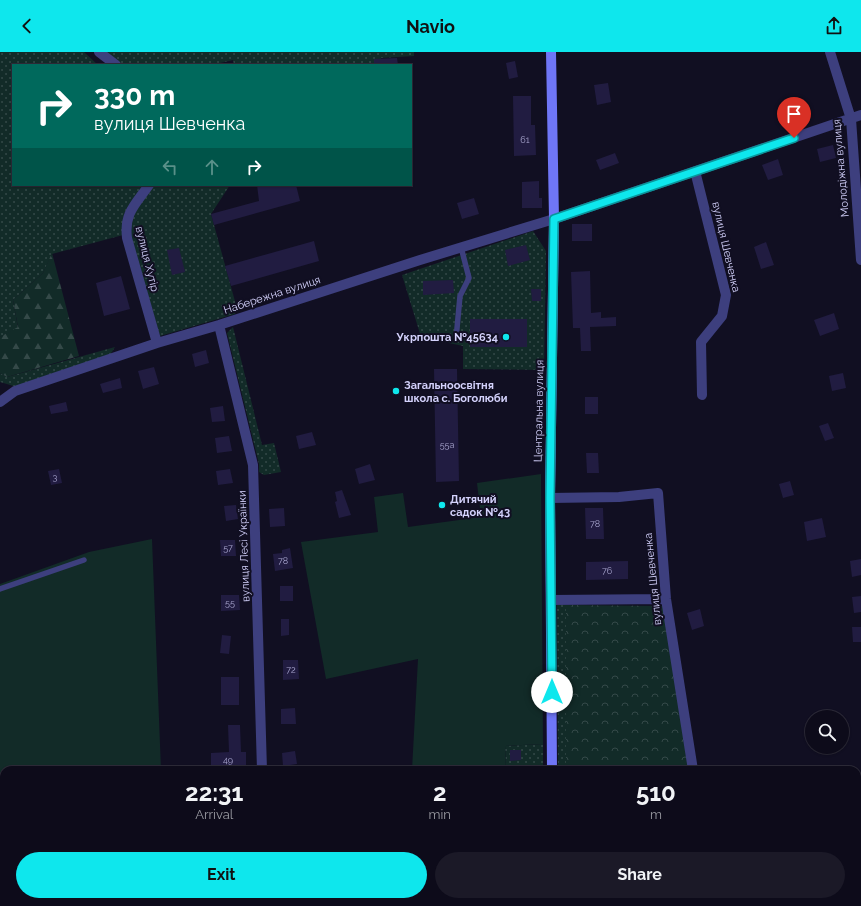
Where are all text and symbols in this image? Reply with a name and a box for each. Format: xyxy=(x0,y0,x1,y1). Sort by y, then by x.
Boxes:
icon: back xyxy=(16,15,38,37)
icon: share xyxy=(823,15,845,37)
text: Navio xyxy=(406,16,455,37)
text: 330 m xyxy=(94,79,175,112)
icon: right xyxy=(28,80,80,132)
pin xyxy=(777,97,811,138)
icon: arrive xyxy=(783,103,805,125)
text: вулиця Шевченка xyxy=(94,113,245,134)
street label: Молодіжна вулиця xyxy=(830,118,852,218)
house number: 61 xyxy=(520,135,530,145)
icon: left xyxy=(159,156,181,178)
icon: ahead xyxy=(201,156,223,178)
icon: right xyxy=(243,156,265,178)
street label: вулиця Шевченка xyxy=(709,200,743,294)
street label: вулиця Хутір xyxy=(133,225,161,293)
street label: Набережна вулиця xyxy=(222,273,322,317)
place label: Укрпошта №45634 xyxy=(396,331,498,344)
marker: Укрпошта №45634 xyxy=(501,332,511,342)
street label: Центральна вулиця xyxy=(532,360,546,462)
place label: Загальноосвітня школа с. Боголюби xyxy=(404,379,508,405)
marker: Загальноосвітня школа с. Боголюби xyxy=(391,386,401,396)
house number: 55а xyxy=(440,440,454,450)
house number: 3 xyxy=(53,472,58,482)
street label: вулиця Лесі Українки xyxy=(236,490,252,602)
place label: Дитячий садок №43 xyxy=(450,493,510,519)
marker: Дитячий садок №43 xyxy=(437,500,447,510)
house number: 78 xyxy=(590,519,600,529)
street label: вулиця Шевченка xyxy=(642,532,664,626)
house number: 57 xyxy=(223,543,233,553)
house number: 78 xyxy=(278,556,288,566)
house number: 76 xyxy=(602,566,613,576)
house number: 55 xyxy=(225,598,235,608)
house number: 72 xyxy=(286,665,296,675)
position arrow xyxy=(531,671,573,713)
map controls xyxy=(805,710,849,754)
button: search xyxy=(805,710,849,754)
house number: 49 xyxy=(223,755,233,765)
text: 22:31 xyxy=(185,778,243,807)
text: 2 xyxy=(433,778,446,807)
text: 510 xyxy=(636,778,676,807)
text: Arrival xyxy=(195,807,233,822)
text: min xyxy=(428,807,451,822)
text: m xyxy=(650,807,662,822)
button: Exit xyxy=(16,852,427,898)
button: Share xyxy=(435,852,845,898)

